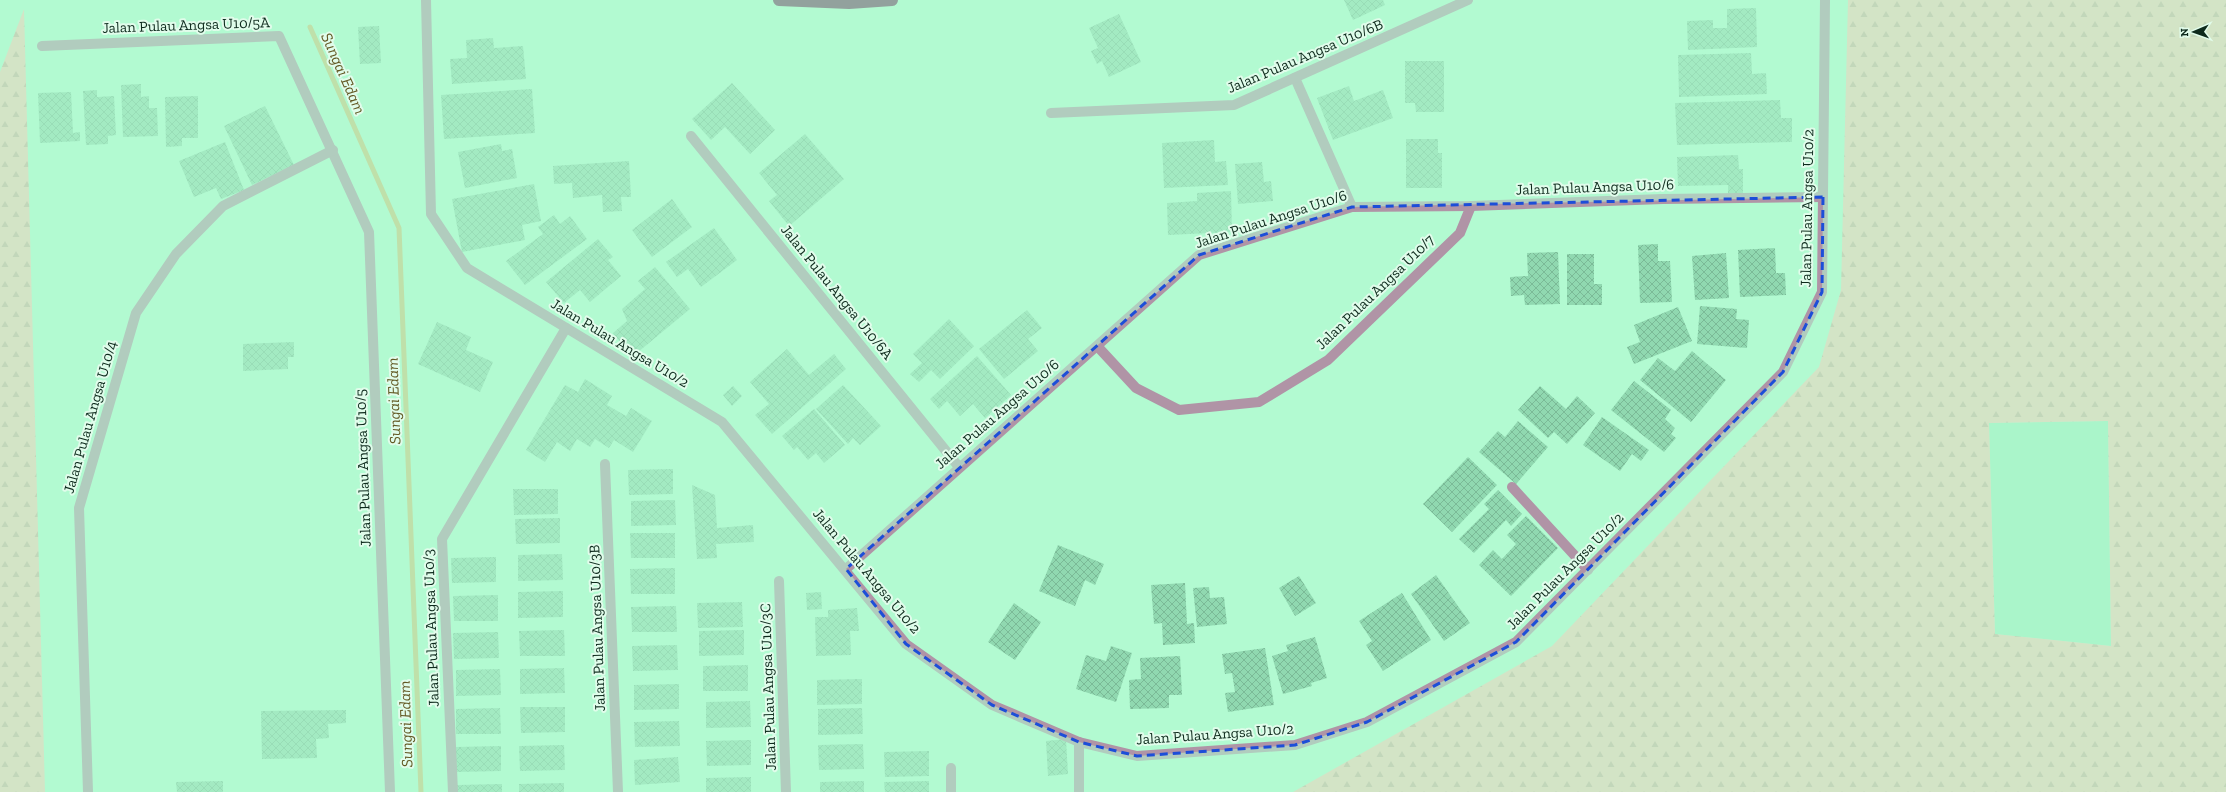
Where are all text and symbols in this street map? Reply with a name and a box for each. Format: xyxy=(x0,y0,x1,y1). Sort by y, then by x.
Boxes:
north arrow xyxy=(2174,12,2214,52)
street label: Jalan Pulau Angsa U10/5A xyxy=(102,13,270,37)
street label: Jalan Pulau Angsa U10/6B xyxy=(1224,15,1386,97)
text: N xyxy=(2178,27,2191,37)
water label: Sungai Edam xyxy=(317,30,370,117)
street label: Jalan Pulau Angsa U10/2 xyxy=(1797,129,1817,287)
street label: Jalan Pulau Angsa U10/6 xyxy=(1516,175,1674,199)
street label: Jalan Pulau Angsa U10/6 xyxy=(1193,186,1349,252)
street label: Jalan Pulau Angsa U10/6A xyxy=(777,221,897,363)
street label: Jalan Pulau Angsa U10/7 xyxy=(1312,231,1438,353)
street label: Jalan Pulau Angsa U10/2 xyxy=(548,295,693,392)
street label: Jalan Pulau Angsa U10/4 xyxy=(60,339,120,495)
street label: Jalan Pulau Angsa U10/6 xyxy=(931,355,1063,473)
water label: Sungai Edam xyxy=(382,357,405,445)
street label: Jalan Pulau Angsa U10/5 xyxy=(351,388,375,547)
street label: Jalan Pulau Angsa U10/2 xyxy=(809,505,925,638)
street label: Jalan Pulau Angsa U10/2 xyxy=(1503,509,1627,633)
street label: Jalan Pulau Angsa U10/3B xyxy=(585,544,609,712)
street label: Jalan Pulau Angsa U10/3 xyxy=(419,549,443,707)
street label: Jalan Pulau Angsa U10/3C xyxy=(756,603,780,771)
water label: Sungai Edam xyxy=(394,680,417,768)
street label: Jalan Pulau Angsa U10/2 xyxy=(1135,719,1295,748)

